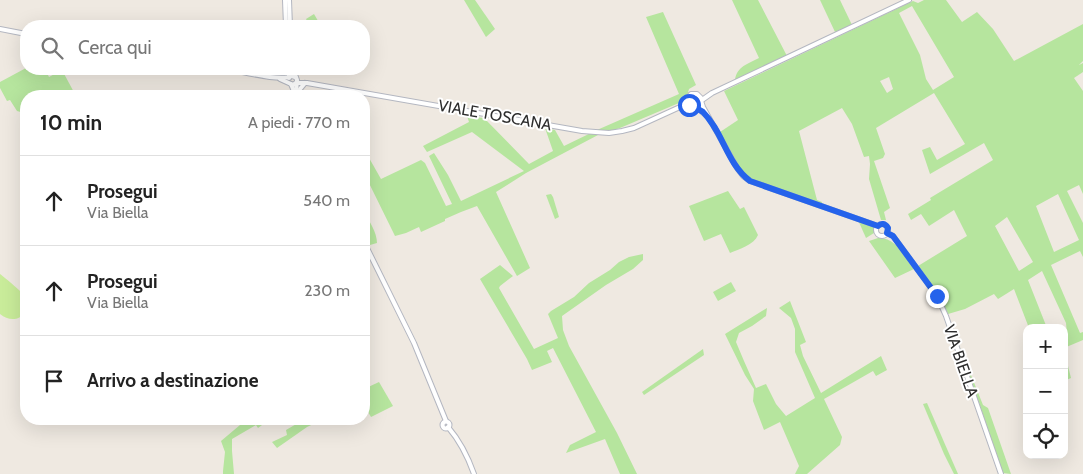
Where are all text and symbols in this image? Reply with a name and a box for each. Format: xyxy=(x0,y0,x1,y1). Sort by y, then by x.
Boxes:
search box xyxy=(20,20,370,75)
icon: search xyxy=(38,34,66,62)
text: Cerca qui xyxy=(78,36,152,59)
route start xyxy=(678,94,701,117)
street label: VIALE TOSCANA xyxy=(437,96,553,134)
text: 10 min xyxy=(40,110,102,135)
text: A piedi · 770 m xyxy=(248,113,350,132)
text: Prosegui xyxy=(87,180,158,203)
icon: ahead xyxy=(40,187,68,215)
text: 540 m xyxy=(303,191,350,210)
text: Via Biella xyxy=(87,203,148,222)
text: Prosegui xyxy=(87,270,158,293)
icon: ahead xyxy=(40,277,68,305)
text: 230 m xyxy=(304,281,350,300)
route end xyxy=(926,285,949,308)
text: Via Biella xyxy=(87,293,148,312)
street label: VIA BIELLA xyxy=(940,322,982,400)
map controls xyxy=(1023,324,1068,459)
button: + xyxy=(1023,324,1068,369)
icon: arrive xyxy=(40,367,68,395)
text: Arrivo a destinazione xyxy=(87,369,258,392)
button: − xyxy=(1023,369,1068,414)
button: locate xyxy=(1023,414,1068,459)

